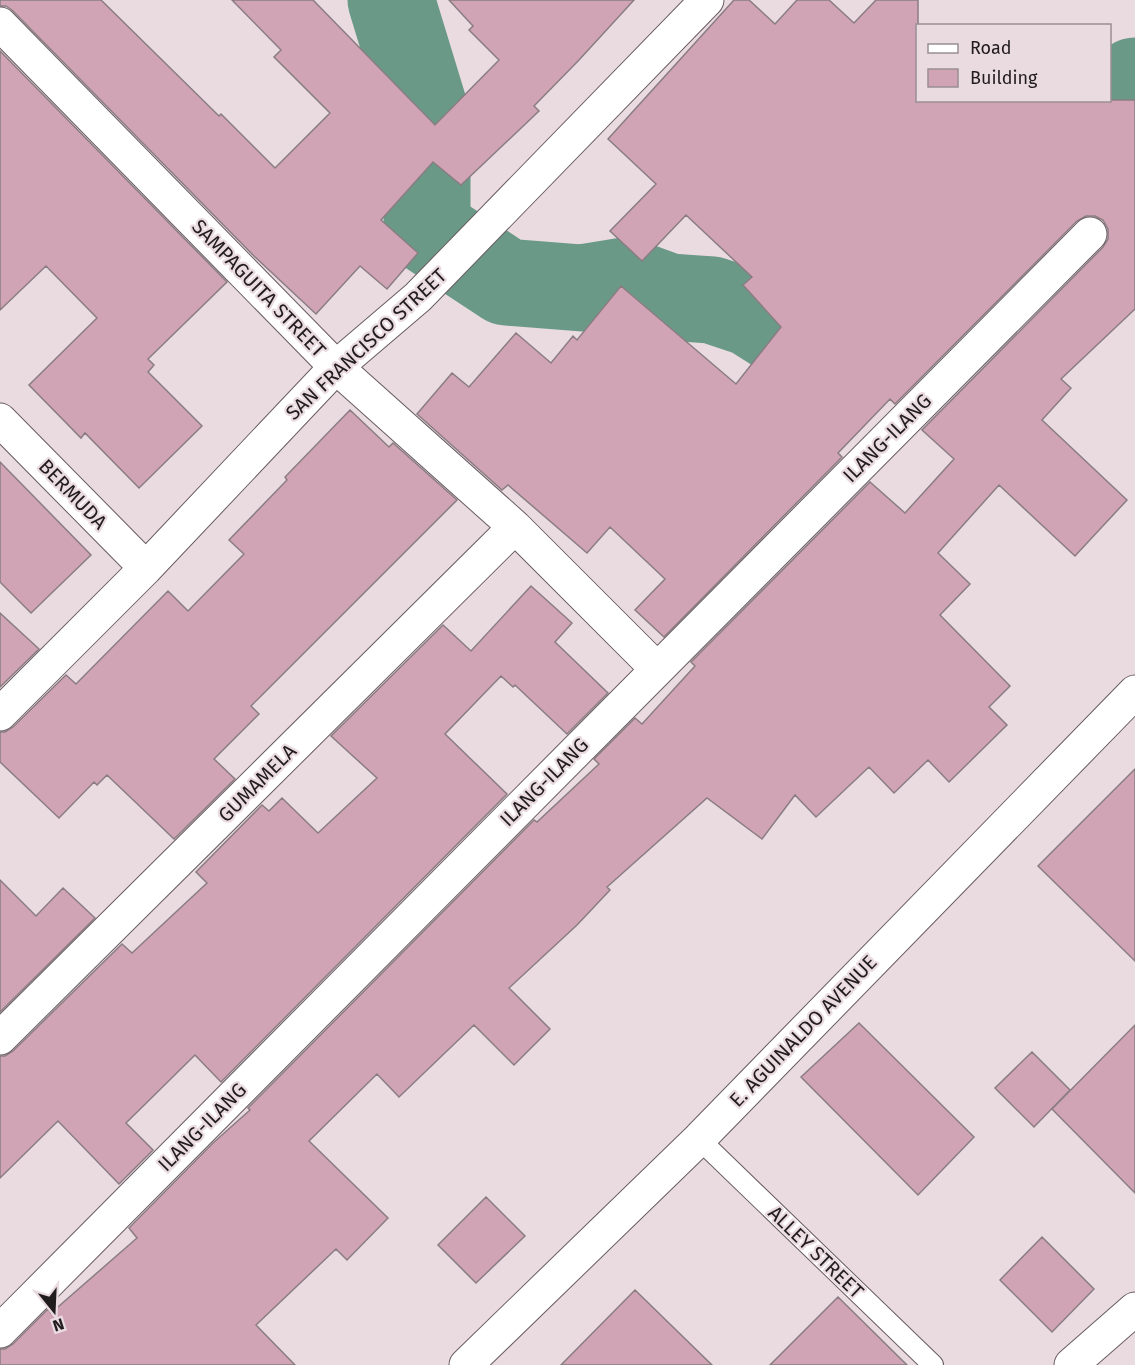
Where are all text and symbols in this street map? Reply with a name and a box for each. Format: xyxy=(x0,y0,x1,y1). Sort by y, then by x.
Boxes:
legend xyxy=(916,24,1111,102)
text: Road xyxy=(970,37,1012,59)
text: Building xyxy=(970,67,1038,89)
street label: SAMPAGUITA STREET xyxy=(187,214,331,362)
street label: SAN FRANCISCO STREET xyxy=(281,263,452,425)
street label: ILANG-ILANG xyxy=(838,389,936,487)
street label: BERMUDA xyxy=(34,454,113,534)
street label: ILANG-ILANG xyxy=(495,733,593,831)
street label: GUMAMELA xyxy=(213,739,301,827)
street label: E. AGUINALDO AVENUE xyxy=(724,950,882,1112)
street label: ILANG-ILANG xyxy=(153,1078,251,1176)
street label: ALLEY STREET xyxy=(763,1201,869,1304)
north arrow xyxy=(24,1281,84,1341)
text: N xyxy=(51,1314,66,1335)

